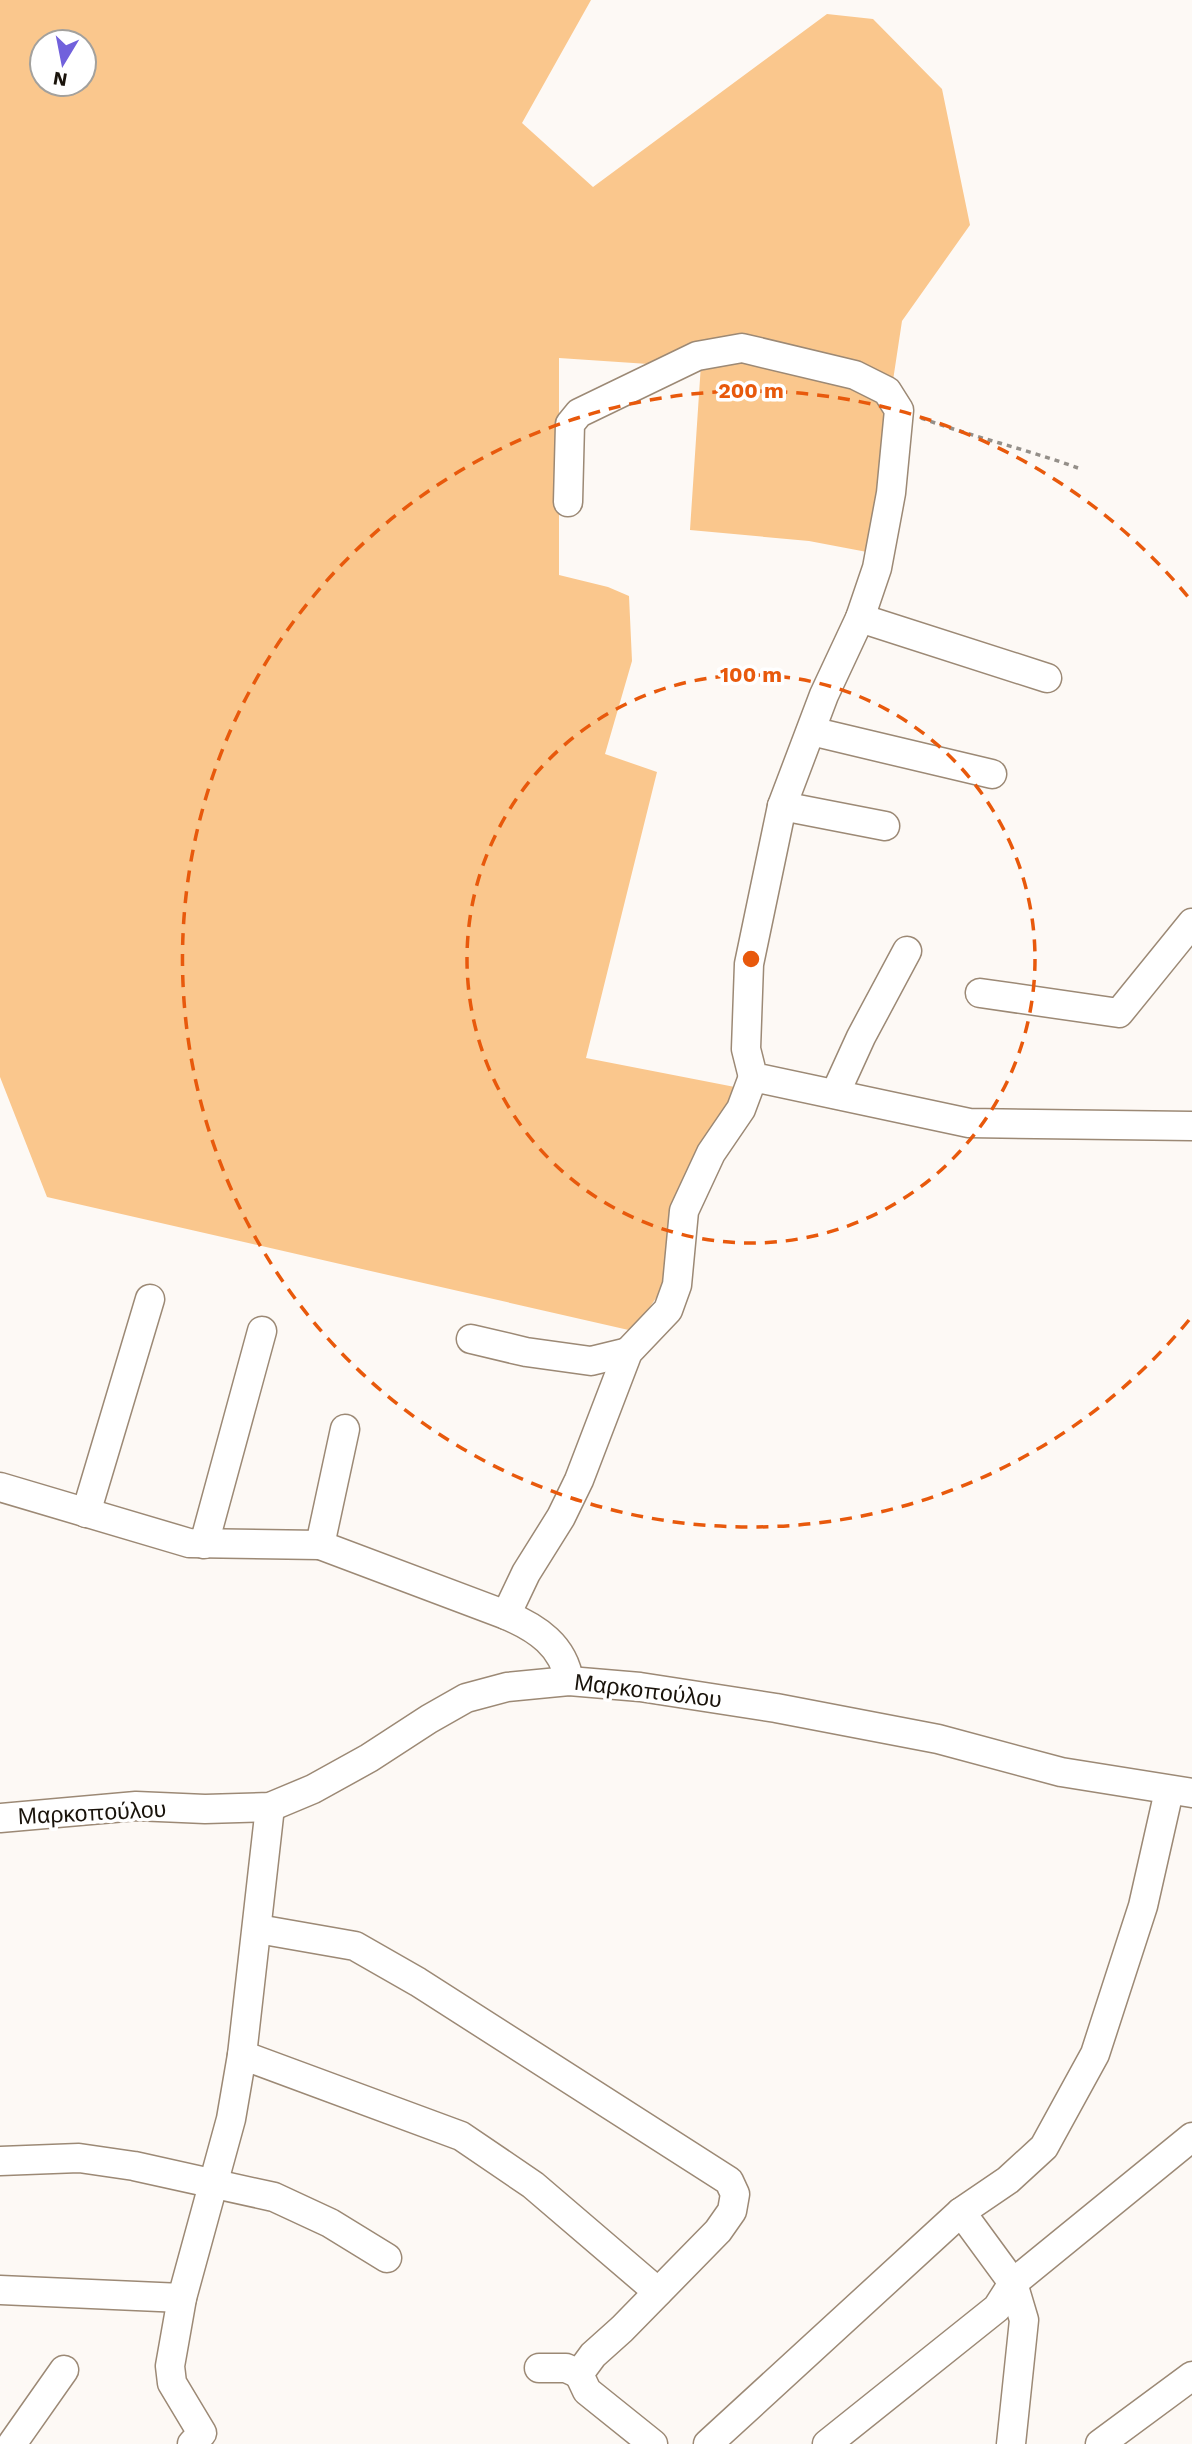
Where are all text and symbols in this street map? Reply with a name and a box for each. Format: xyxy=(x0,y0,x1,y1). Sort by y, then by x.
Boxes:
north arrow xyxy=(28,28,98,98)
text: N xyxy=(51,67,69,92)
text: 200 m xyxy=(718,378,784,403)
text: 100 m xyxy=(720,662,782,687)
centre of rings xyxy=(739,947,763,971)
street label: Μαρκοπούλου xyxy=(573,1669,723,1713)
street label: Μαρκοπούλου xyxy=(17,1796,167,1830)

